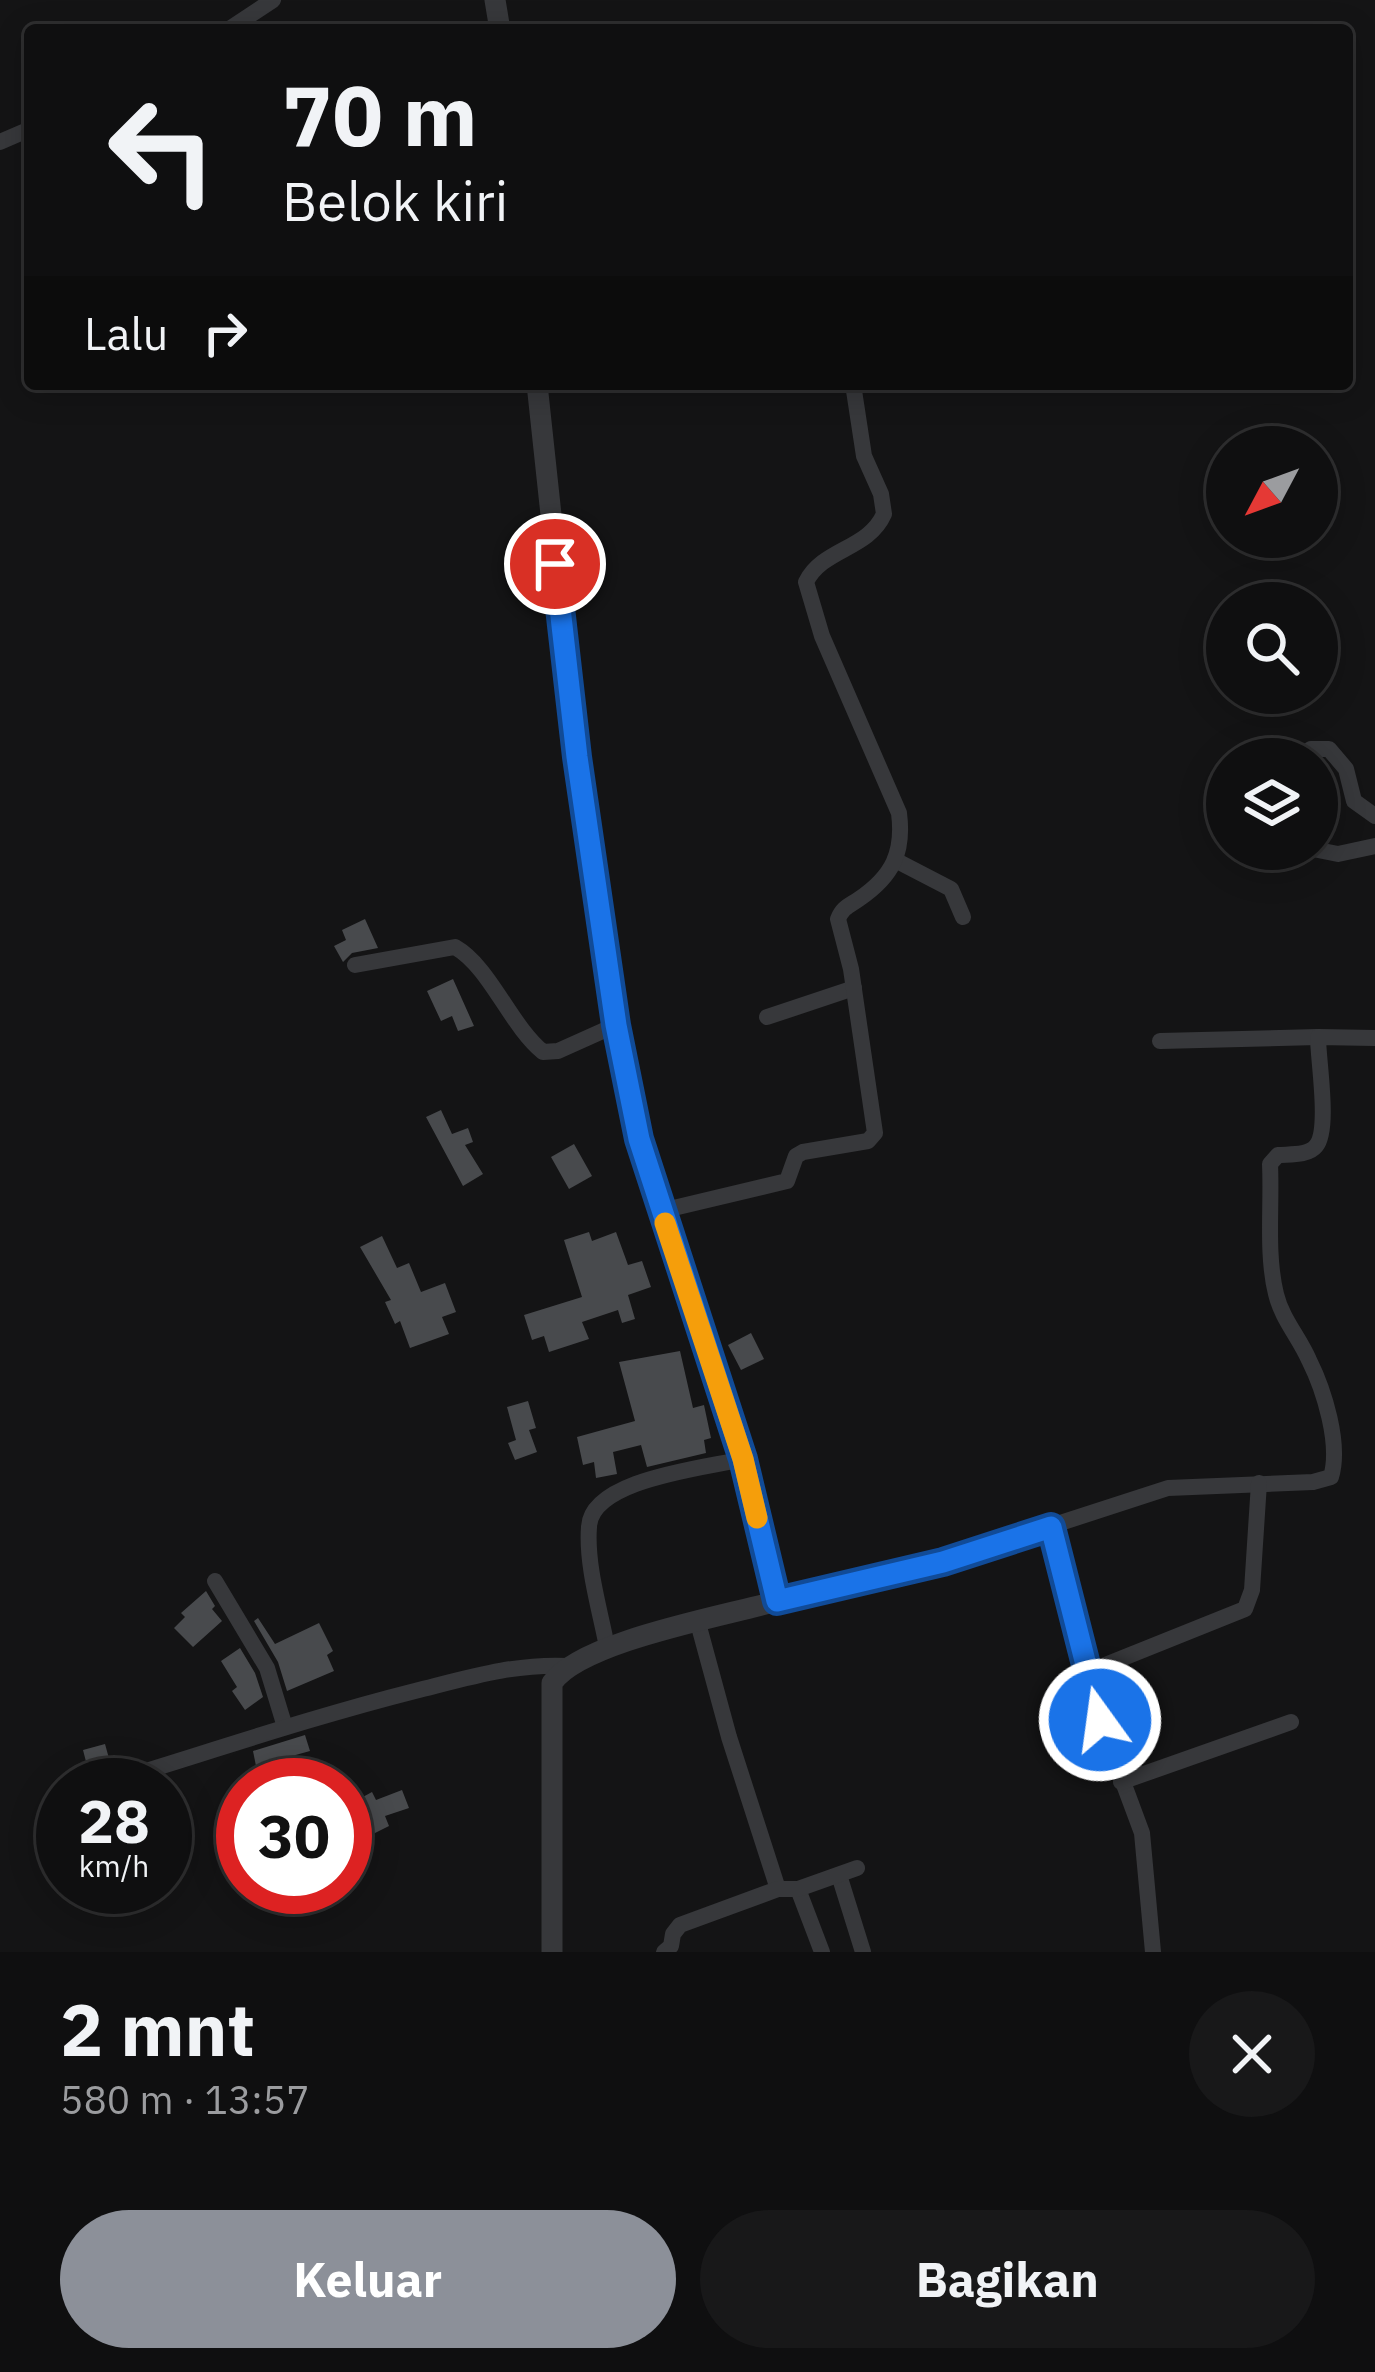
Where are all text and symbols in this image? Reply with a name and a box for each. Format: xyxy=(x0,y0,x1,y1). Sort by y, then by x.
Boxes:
text: 70 m xyxy=(282,60,478,169)
icon: left xyxy=(84,72,240,228)
text: Belok kiri xyxy=(282,166,508,236)
icon: right xyxy=(192,300,258,366)
text: Lalu xyxy=(84,304,168,362)
north arrow xyxy=(1206,426,1338,558)
map controls xyxy=(1206,426,1338,870)
pin xyxy=(504,513,606,615)
icon: arrive xyxy=(522,531,588,597)
button: search xyxy=(1206,582,1338,714)
button: layers xyxy=(1206,738,1338,870)
position arrow xyxy=(1037,1657,1163,1783)
speed limit sign: 30 xyxy=(216,1758,372,1914)
text: 28 xyxy=(78,1781,150,1860)
text: km/h xyxy=(79,1846,149,1885)
text: 2 mnt xyxy=(60,1982,255,2076)
button: close xyxy=(1189,1991,1315,2117)
text: 580 m · 13:57 xyxy=(60,2074,310,2125)
button: Keluar xyxy=(60,2210,676,2348)
button: Bagikan xyxy=(700,2210,1315,2348)

